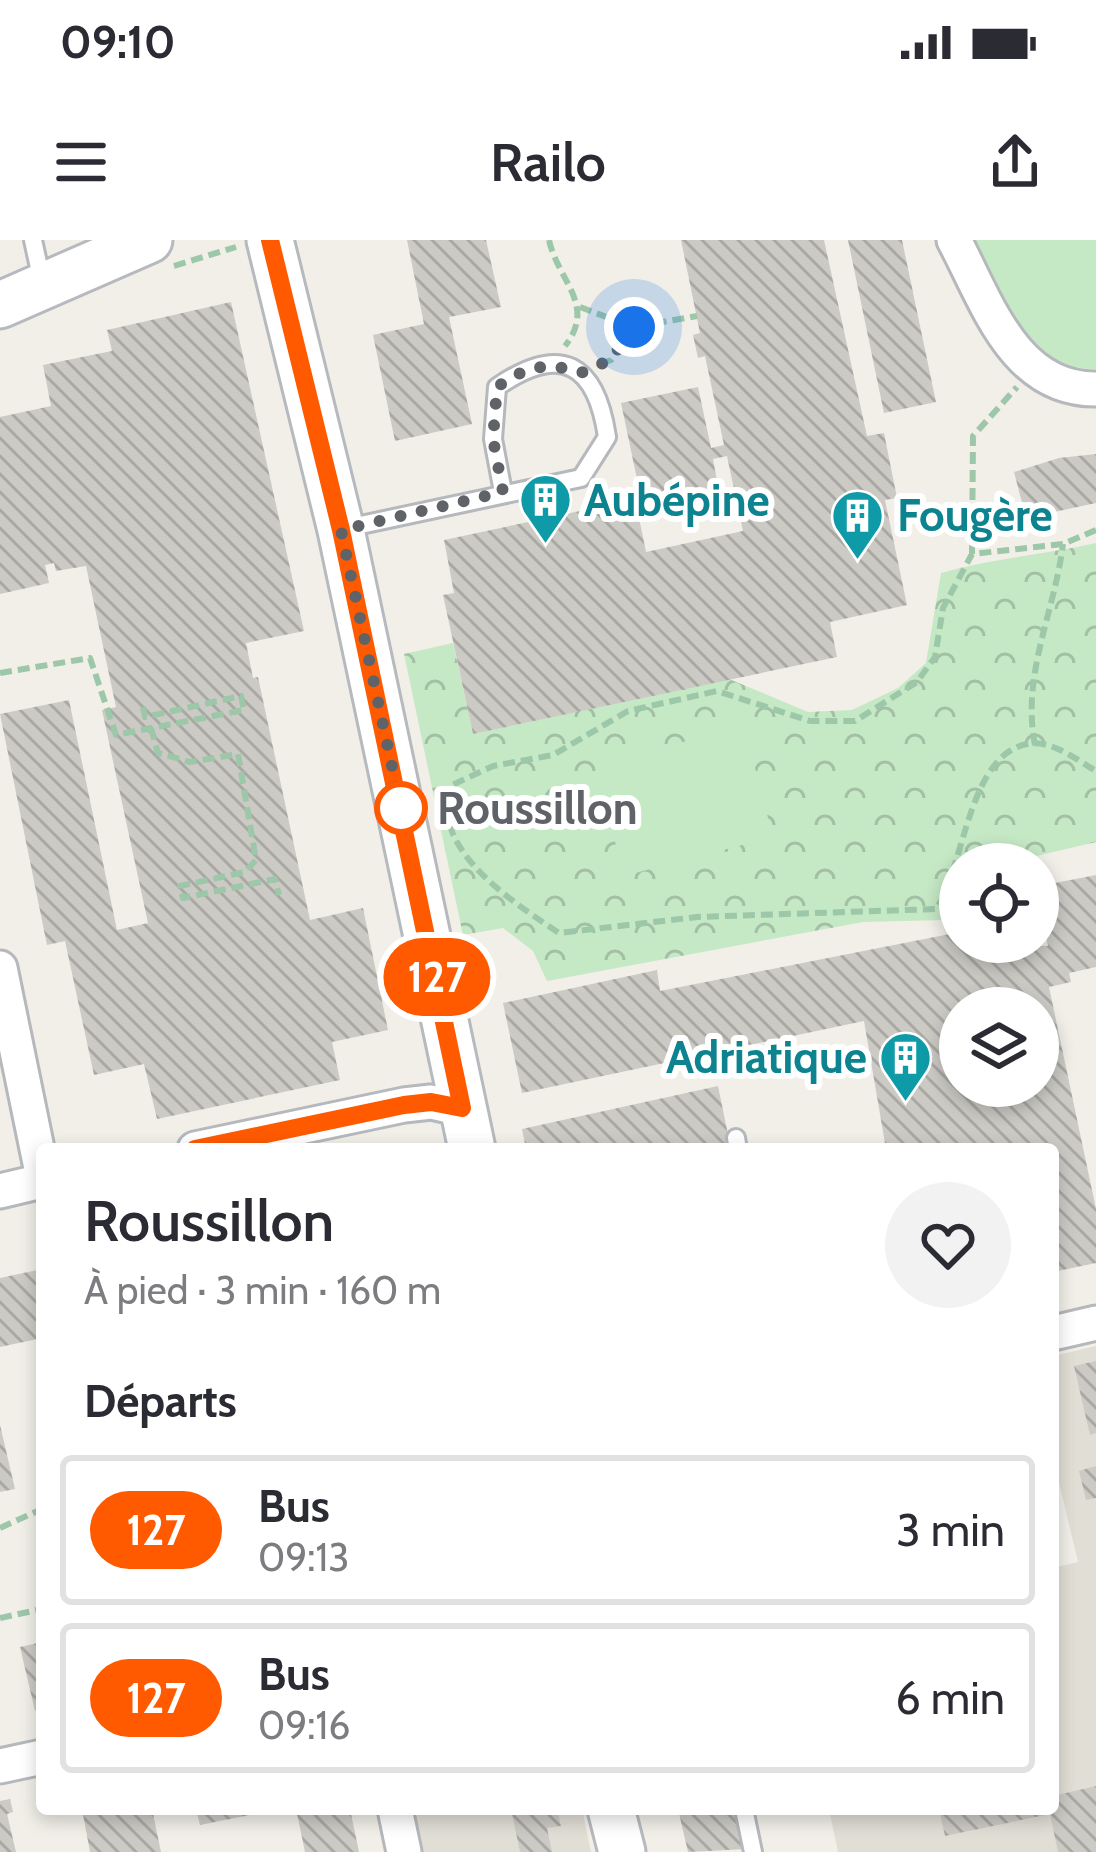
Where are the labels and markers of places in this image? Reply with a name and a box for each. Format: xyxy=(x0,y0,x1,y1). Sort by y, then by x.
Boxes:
building icon: Aubépine xyxy=(517,472,573,546)
place label: Aubépine xyxy=(584,473,770,527)
building icon: Fougère xyxy=(830,487,886,561)
place label: Fougère xyxy=(897,488,1053,542)
place label: Roussillon xyxy=(437,781,638,835)
marker: Roussillon xyxy=(376,783,426,833)
building icon: Adriatique xyxy=(878,1029,934,1103)
place label: Adriatique xyxy=(666,1030,867,1084)

